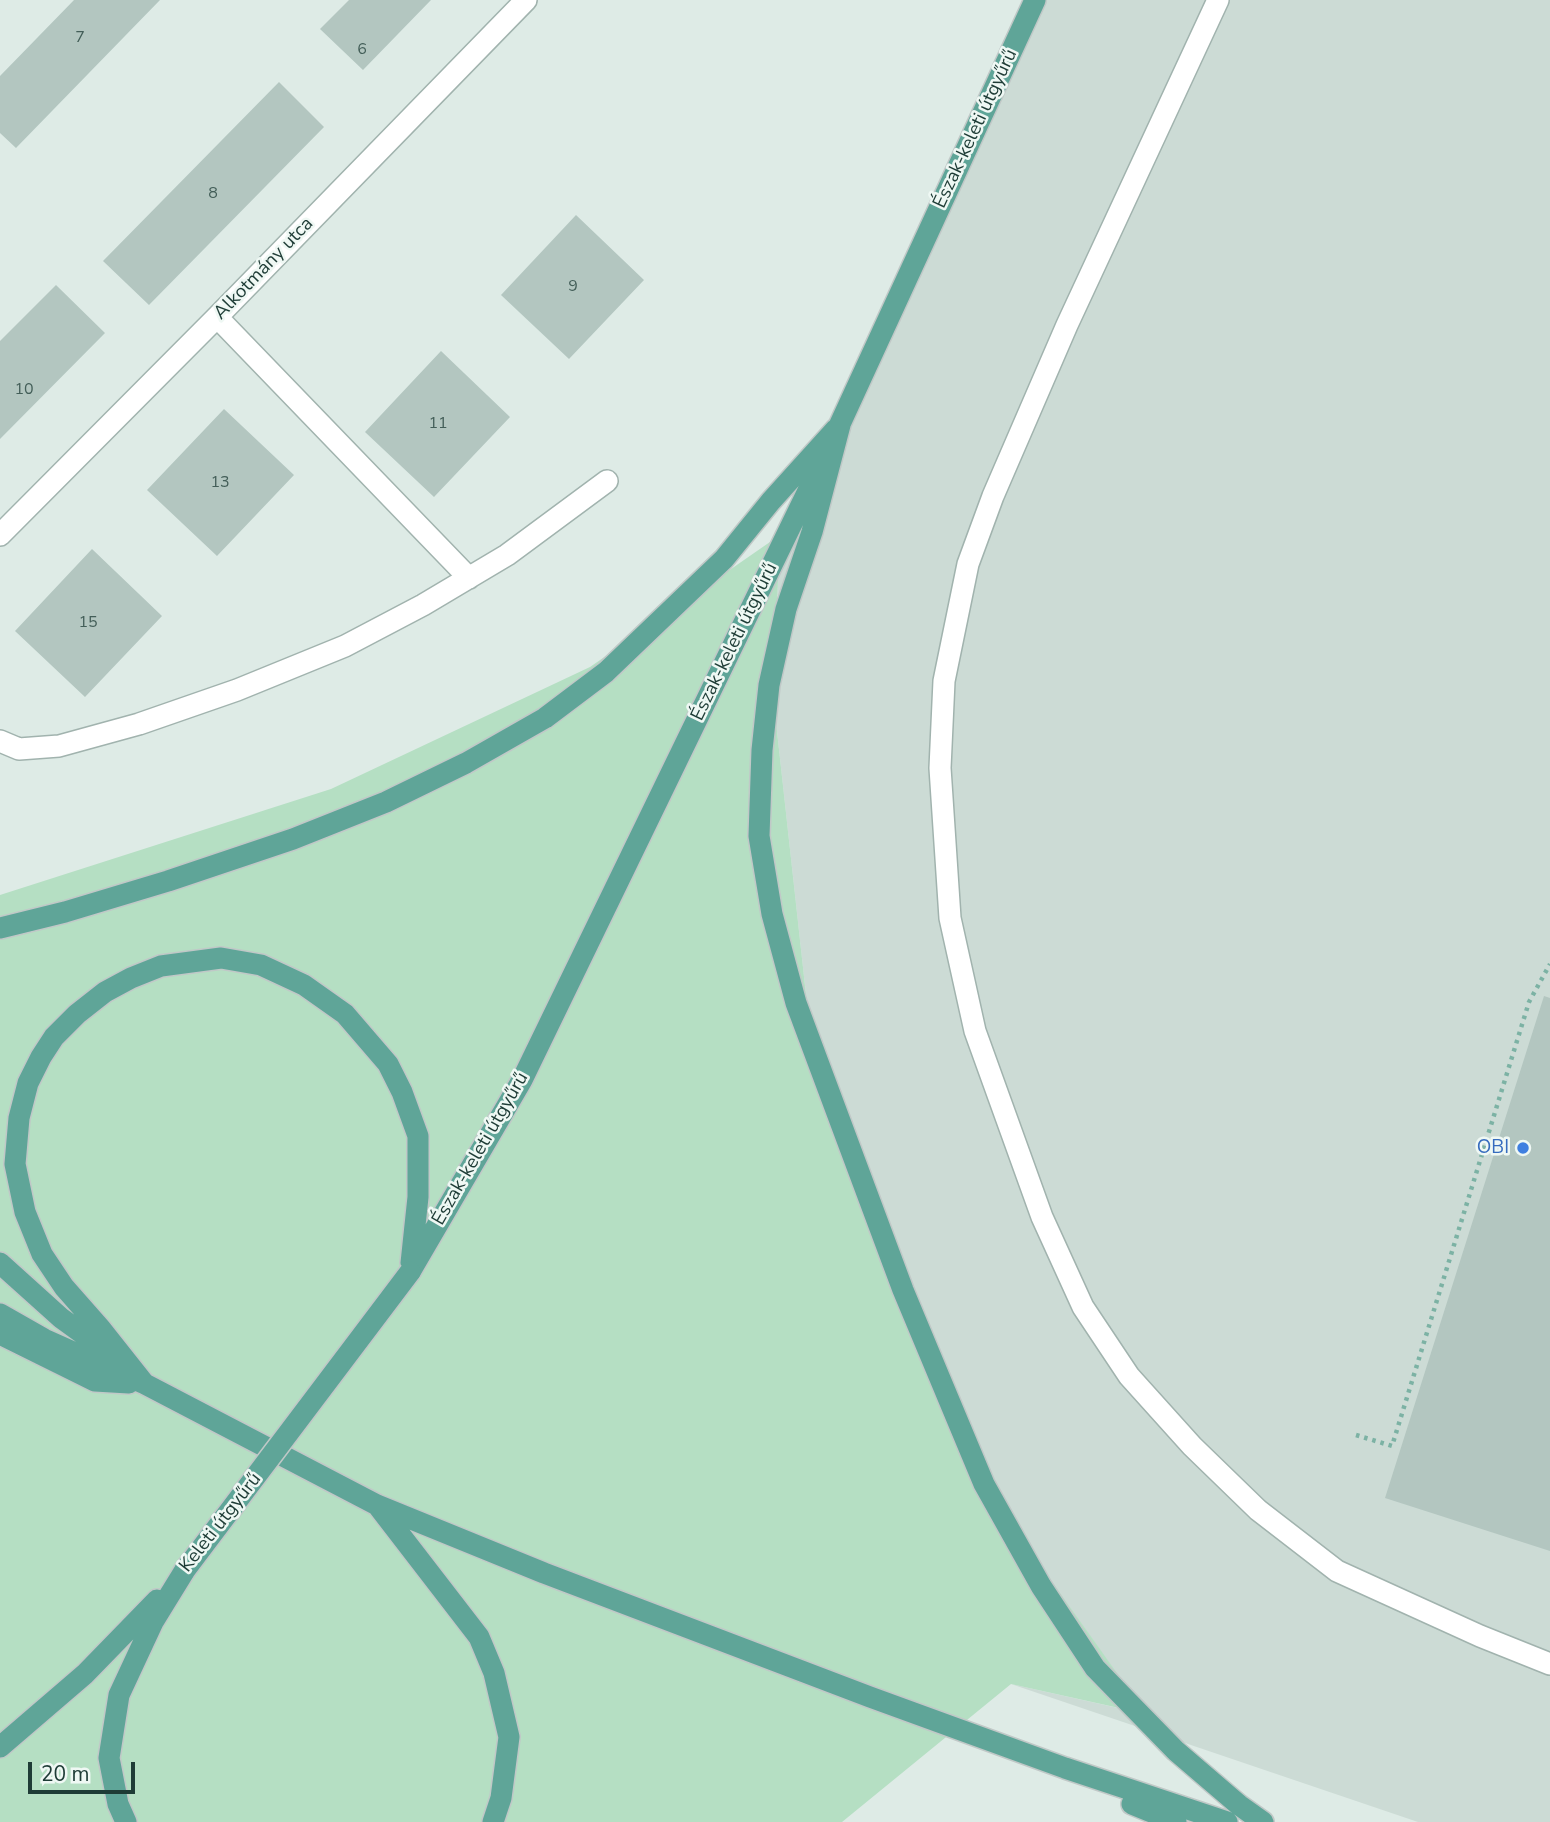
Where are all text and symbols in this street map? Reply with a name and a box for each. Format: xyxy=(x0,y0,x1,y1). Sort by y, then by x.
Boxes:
house number: 7 xyxy=(75,28,85,48)
house number: 6 xyxy=(357,40,367,60)
street label: Észak-keleti útgyűrű xyxy=(929,46,1023,212)
house number: 8 xyxy=(208,184,218,204)
street label: Alkotmány utca xyxy=(209,213,319,325)
house number: 9 xyxy=(568,277,578,297)
house number: 10 xyxy=(14,380,34,400)
house number: 11 xyxy=(428,414,448,434)
house number: 13 xyxy=(210,473,230,493)
street label: Észak-keleti útgyűrű xyxy=(687,559,783,725)
house number: 15 xyxy=(78,613,98,633)
street label: Észak-keleti útgyűrű xyxy=(428,1068,534,1230)
place label: OBI xyxy=(1477,1137,1509,1159)
marker: OBI xyxy=(1515,1140,1531,1156)
street label: Keleti útgyűrű xyxy=(175,1469,267,1577)
scale bar xyxy=(32,1748,138,1792)
text: 20 m xyxy=(41,1760,90,1788)

